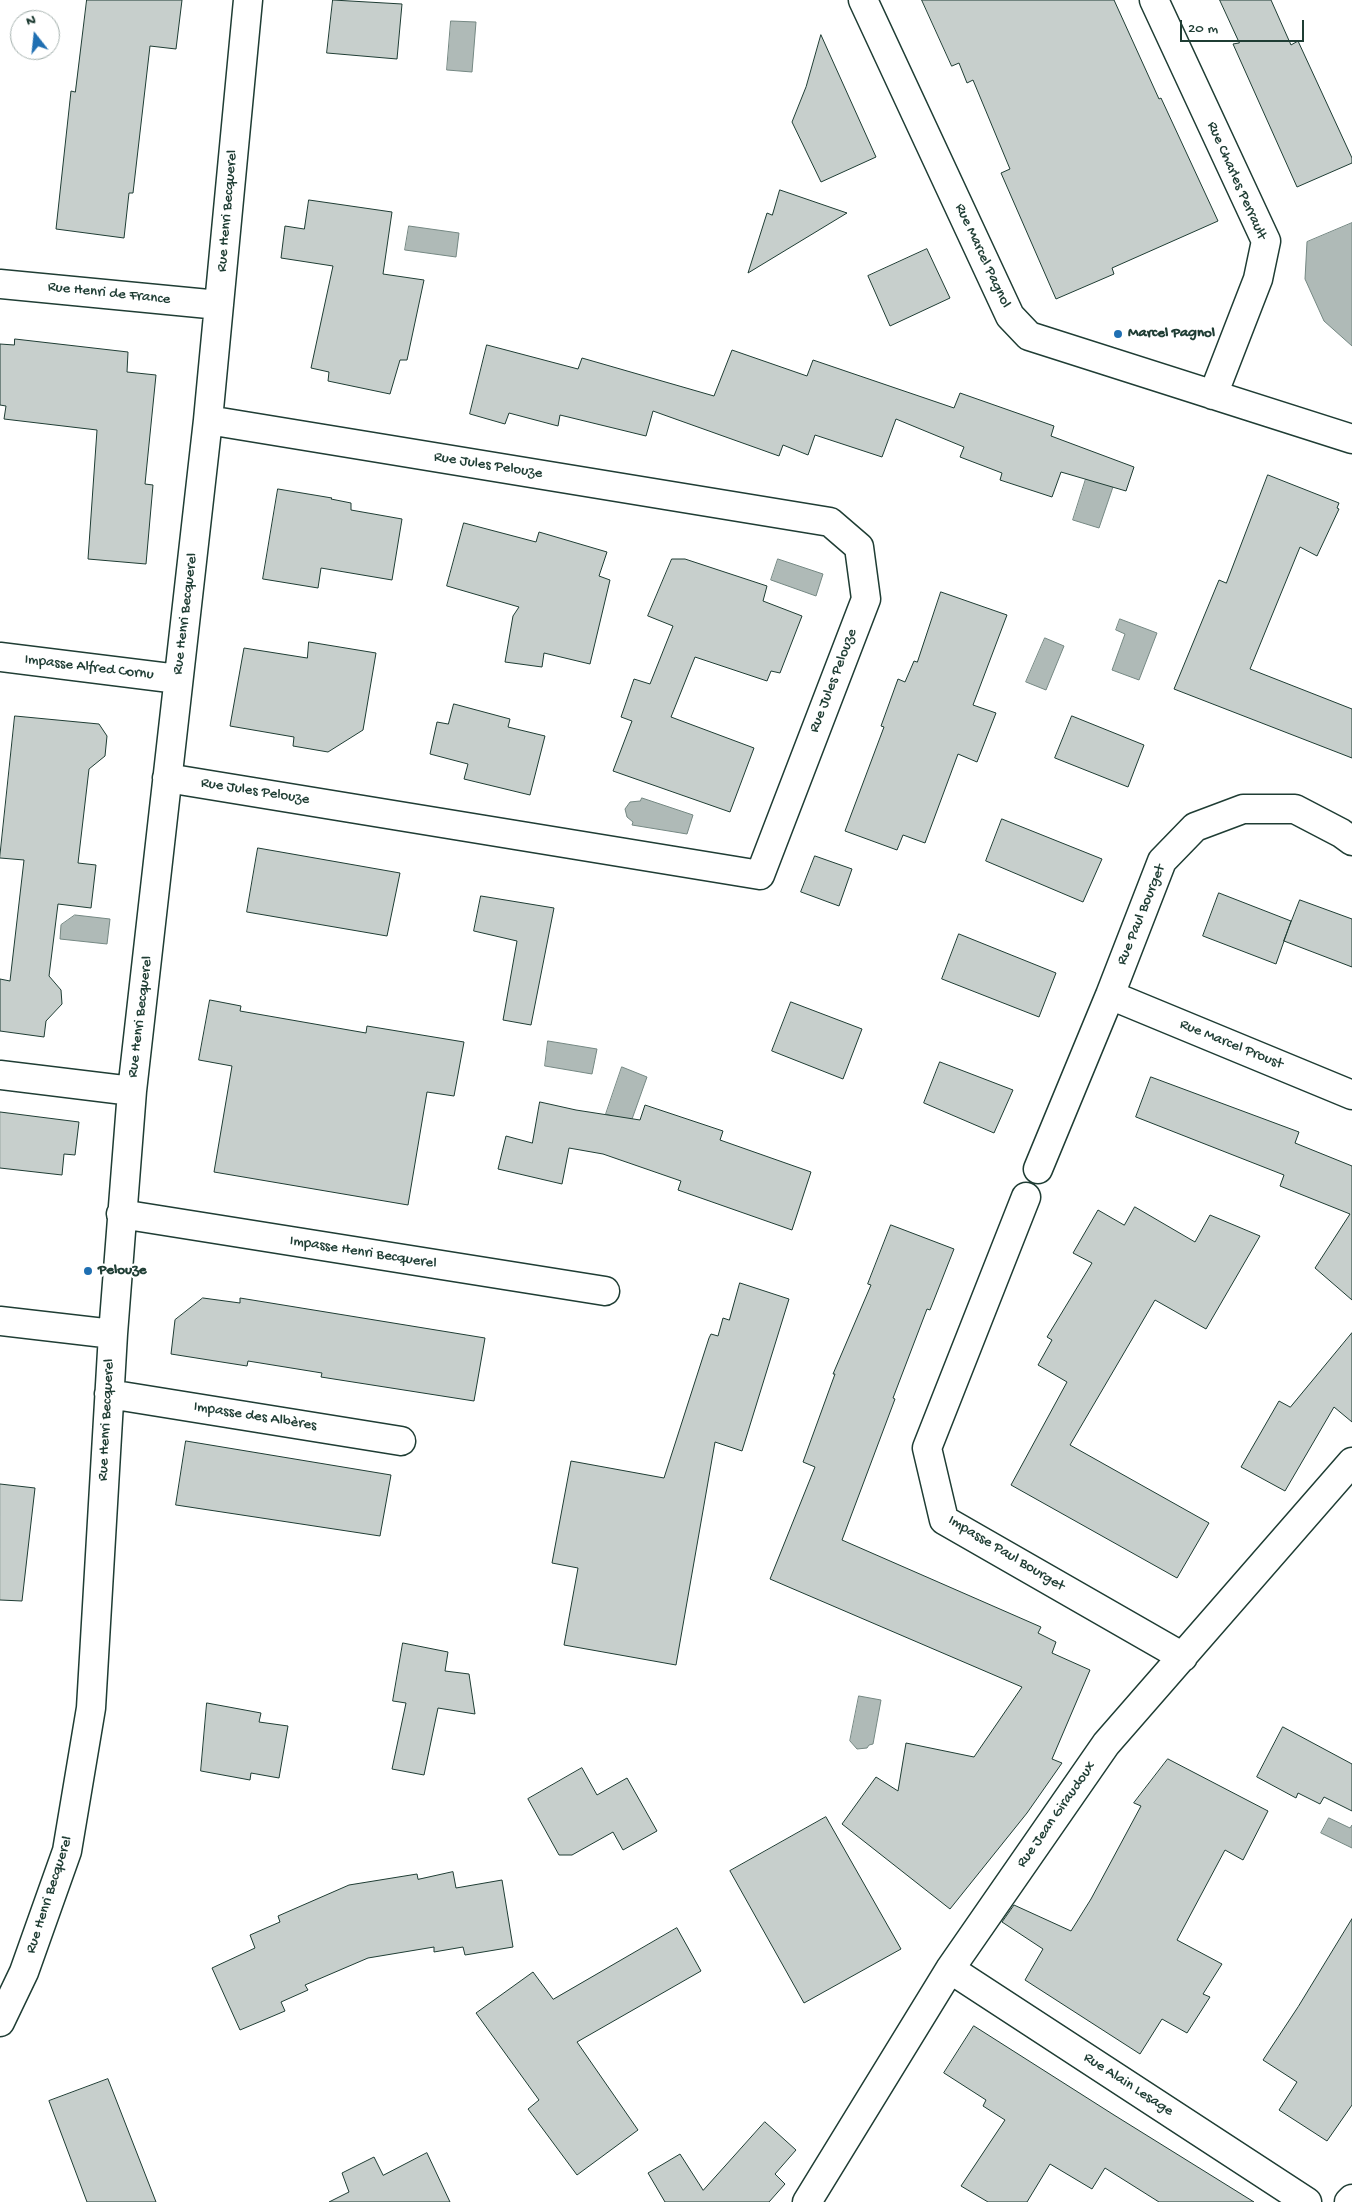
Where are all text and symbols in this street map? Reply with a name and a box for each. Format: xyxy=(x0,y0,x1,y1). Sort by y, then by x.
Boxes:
north arrow xyxy=(10,10,60,60)
scale bar xyxy=(1182,10,1306,42)
text: N xyxy=(24,12,38,30)
text: 20 m xyxy=(1188,20,1218,38)
street label: Rue Charles Perrault xyxy=(1202,119,1270,243)
street label: Rue Henri Becquerel xyxy=(214,149,242,273)
street label: Rue Marcel Pagnol xyxy=(950,201,1014,311)
street label: Rue Henri de France xyxy=(47,279,171,309)
place label: Marcel Pagnol xyxy=(1128,325,1215,343)
marker: Marcel Pagnol xyxy=(1112,328,1124,340)
street label: Rue Jules Pelouze xyxy=(432,449,544,483)
street label: Rue Henri Becquerel xyxy=(170,552,202,676)
street label: Rue Jules Pelouze xyxy=(806,627,862,735)
street label: Impasse Alfred Cornu xyxy=(23,651,155,685)
street label: Rue Jules Pelouze xyxy=(199,775,311,809)
street label: Rue Paul Bourget xyxy=(1114,862,1170,968)
street label: Rue Henri Becquerel xyxy=(125,955,157,1079)
street label: Rue Marcel Proust xyxy=(1177,1016,1285,1074)
street label: Impasse Henri Becquerel xyxy=(288,1232,438,1274)
place label: Pelouze xyxy=(98,1262,147,1280)
marker: Pelouze xyxy=(82,1265,94,1277)
street label: Rue Henri Becquerel xyxy=(95,1358,119,1482)
street label: Impasse des Albères xyxy=(192,1398,318,1436)
street label: Impasse Paul Bourget xyxy=(944,1512,1068,1596)
street label: Rue Jean Giraudoux xyxy=(1014,1758,1100,1872)
street label: Rue Henri Becquerel xyxy=(23,1834,77,1956)
street label: Rue Alain Lesage xyxy=(1080,2049,1176,2121)

